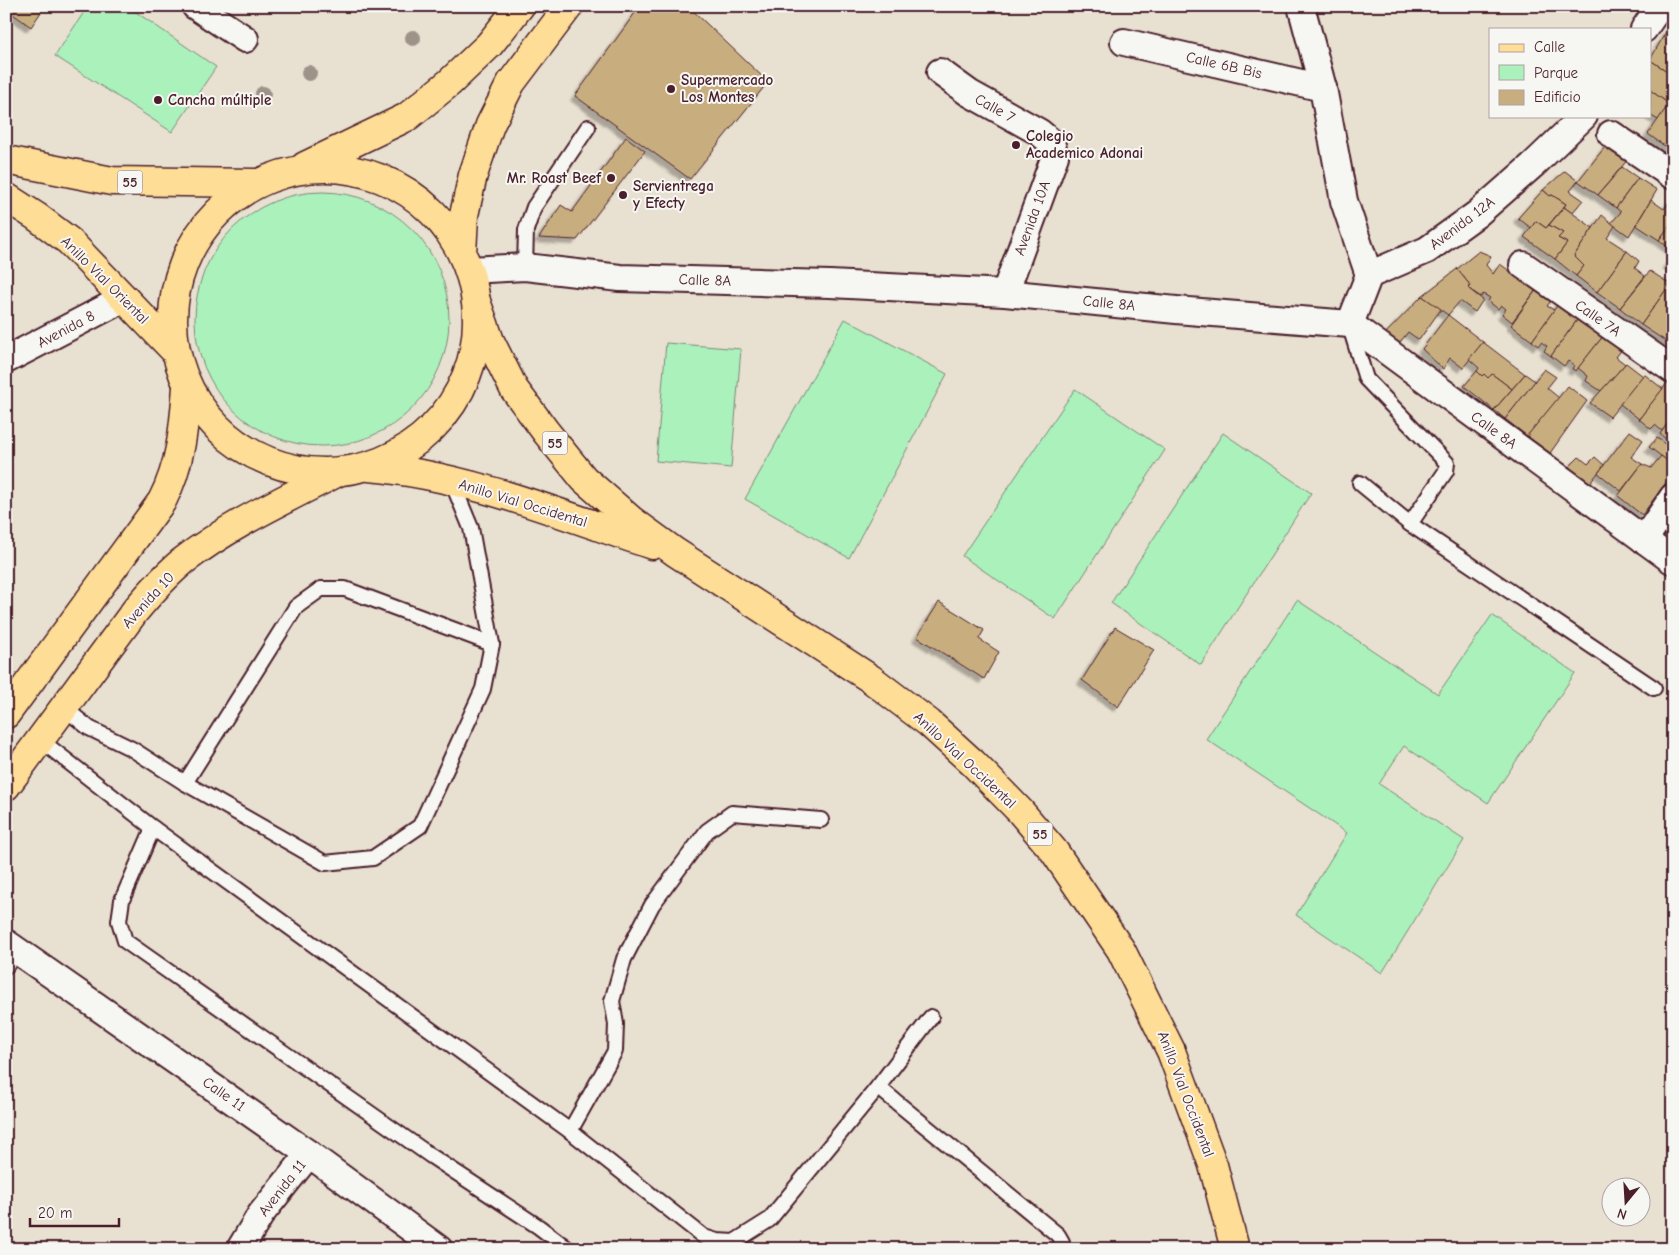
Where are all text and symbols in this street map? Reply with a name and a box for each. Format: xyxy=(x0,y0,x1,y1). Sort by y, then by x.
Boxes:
legend xyxy=(1489,28,1652,118)
text: Calle xyxy=(1534,38,1566,56)
street label: Calle 6B Bis xyxy=(1184,48,1264,82)
text: Parque xyxy=(1534,64,1579,82)
place label: Supermercado Los Montes xyxy=(681,71,774,106)
marker: Supermercado Los Montes xyxy=(665,83,677,95)
text: Edificio xyxy=(1534,88,1581,106)
street label: Calle 7 xyxy=(972,90,1018,126)
place label: Cancha múltiple xyxy=(168,91,271,109)
marker: Cancha múltiple xyxy=(152,94,164,106)
place label: Colegio Academico Adonai xyxy=(1026,127,1143,162)
marker: Colegio Academico Adonai xyxy=(1010,139,1022,151)
place label: Mr. Roast Beef xyxy=(507,169,602,187)
road number: 55 xyxy=(118,170,142,193)
marker: Mr. Roast Beef xyxy=(605,172,617,184)
place label: Servientrega y Efecty xyxy=(633,177,714,212)
street label: Avenida 10A xyxy=(1010,178,1054,258)
marker: Servientrega y Efecty xyxy=(617,189,629,201)
street label: Avenida 12A xyxy=(1426,192,1498,253)
street label: Anillo Vial Oriental xyxy=(57,232,153,328)
street label: Calle 8A xyxy=(678,270,732,290)
street label: Calle 8A xyxy=(1082,291,1136,315)
street label: Calle 7A xyxy=(1572,296,1625,340)
street label: Avenida 8 xyxy=(34,306,98,352)
street label: Calle 8A xyxy=(1467,407,1521,453)
road number: 55 xyxy=(542,432,568,454)
street label: Anillo Vial Occidental xyxy=(457,475,589,531)
street label: Avenida 10 xyxy=(118,568,178,632)
street label: Anillo Vial Occidental xyxy=(910,708,1020,812)
road number: 55 xyxy=(1028,822,1052,846)
street label: Anillo Vial Occidental xyxy=(1154,1028,1218,1160)
street label: Calle 11 xyxy=(199,1073,249,1115)
street label: Avenida 11 xyxy=(254,1156,310,1220)
north arrow xyxy=(1602,1178,1652,1228)
scale bar xyxy=(30,1195,119,1227)
text: 20 m xyxy=(38,1204,72,1222)
text: N xyxy=(1615,1204,1629,1223)

